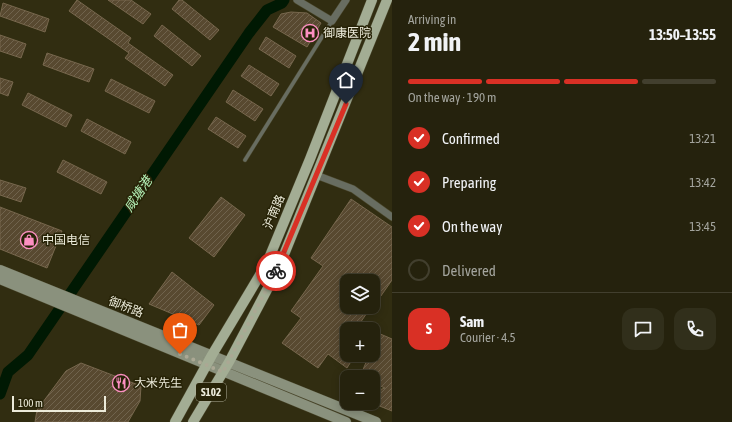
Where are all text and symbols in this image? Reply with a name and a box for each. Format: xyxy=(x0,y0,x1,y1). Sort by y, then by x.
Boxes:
text: Arriving in xyxy=(408,12,456,27)
hospital icon: 御康医院 xyxy=(300,23,320,43)
place label: 御康医院 xyxy=(323,26,371,40)
text: 13:50–13:55 xyxy=(649,26,716,43)
text: 2 min xyxy=(408,27,461,57)
pin xyxy=(329,63,363,104)
icon: home xyxy=(335,69,357,91)
text: On the way · 190 m xyxy=(408,90,496,105)
icon: check xyxy=(408,127,430,149)
text: Confirmed xyxy=(442,130,500,147)
text: 13:21 xyxy=(689,131,716,146)
icon: check xyxy=(408,171,430,193)
water label: 咸塘港 xyxy=(121,172,156,214)
text: Preparing xyxy=(442,174,496,191)
text: 13:42 xyxy=(689,175,716,190)
street label: 沪南路 xyxy=(261,193,287,231)
icon: check xyxy=(408,215,430,237)
text: On the way xyxy=(442,218,503,235)
text: 13:45 xyxy=(689,219,716,234)
shop icon: 中国电信 xyxy=(19,230,39,250)
place label: 中国电信 xyxy=(42,233,90,247)
courier xyxy=(256,251,296,291)
icon: bike xyxy=(265,260,287,282)
text: Delivered xyxy=(442,262,496,279)
map controls xyxy=(340,274,380,410)
button: layers xyxy=(340,274,380,314)
street label: 御桥路 xyxy=(107,294,145,320)
button: chat xyxy=(622,308,664,350)
button: phone xyxy=(674,308,716,350)
pin xyxy=(163,313,197,354)
text: Sam xyxy=(460,313,484,330)
icon: bag xyxy=(169,319,191,341)
text: S xyxy=(426,320,432,337)
button: + xyxy=(340,322,380,362)
text: Courier · 4.5 xyxy=(460,330,516,345)
button: − xyxy=(340,370,380,410)
restaurant icon: 大米先生 xyxy=(111,373,131,393)
place label: 大米先生 xyxy=(134,376,182,390)
road number: S102 xyxy=(196,383,226,401)
scale bar xyxy=(12,394,106,413)
text: 100 m xyxy=(18,397,43,409)

